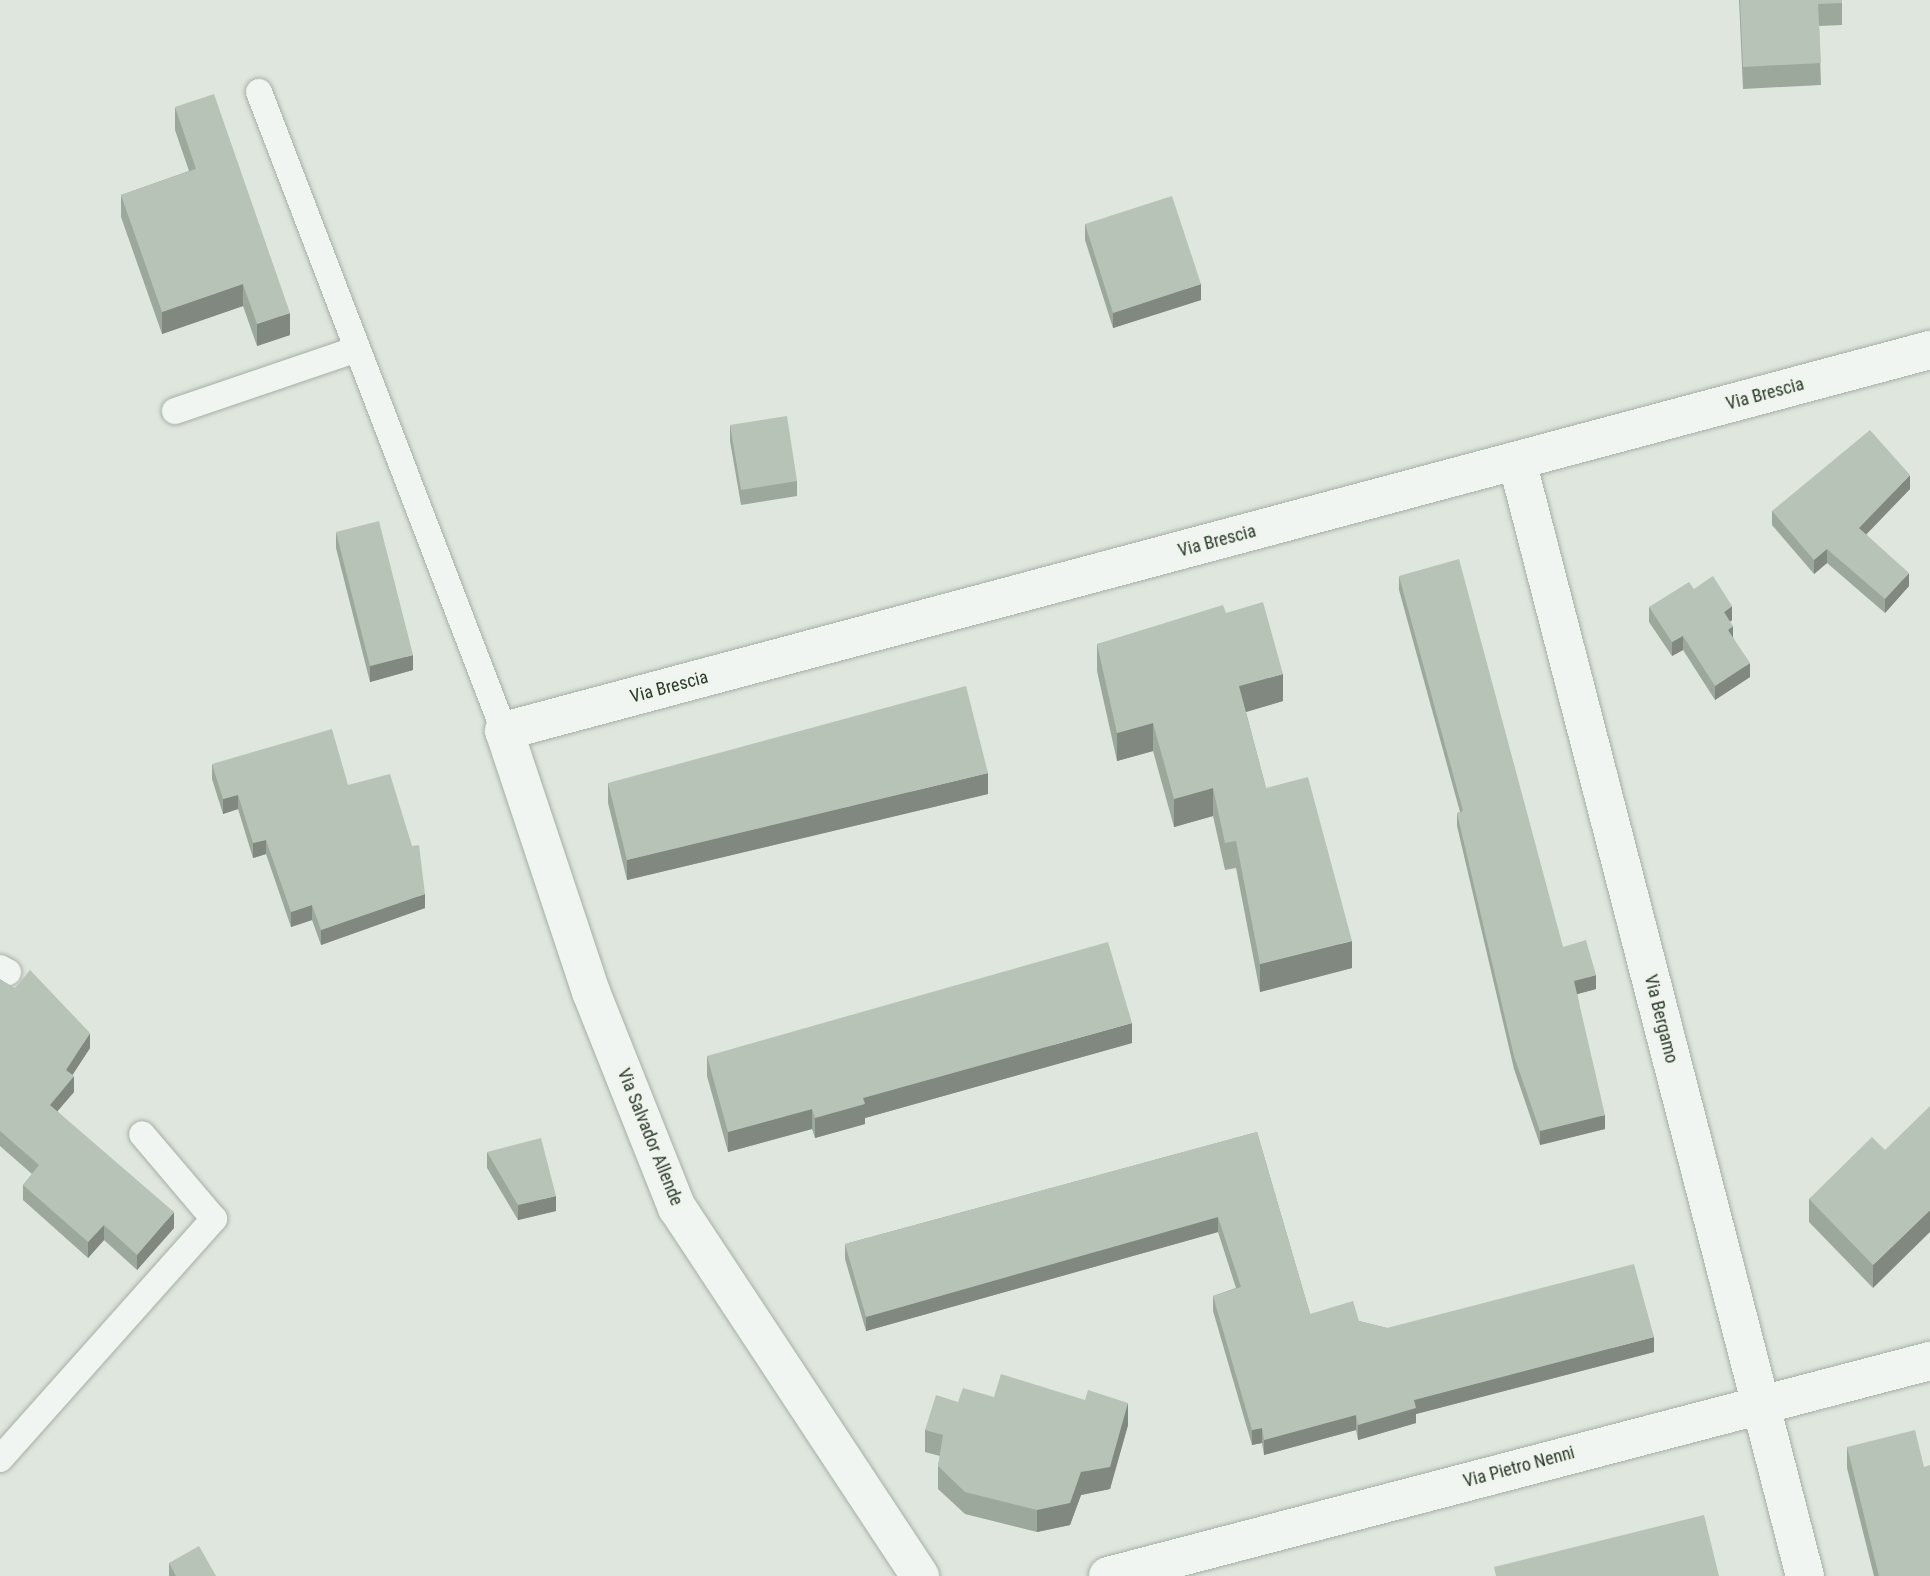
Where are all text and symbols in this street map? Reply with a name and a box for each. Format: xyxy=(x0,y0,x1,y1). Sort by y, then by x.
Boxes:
street label: Via Brescia xyxy=(1724,373,1806,415)
street label: Via Brescia xyxy=(1176,520,1258,562)
street label: Via Brescia xyxy=(628,666,710,708)
street label: Via Bergamo xyxy=(1640,972,1682,1066)
street label: Via Salvador Allende xyxy=(613,1065,687,1209)
street label: Via Pietro Nenni xyxy=(1461,1442,1577,1492)

